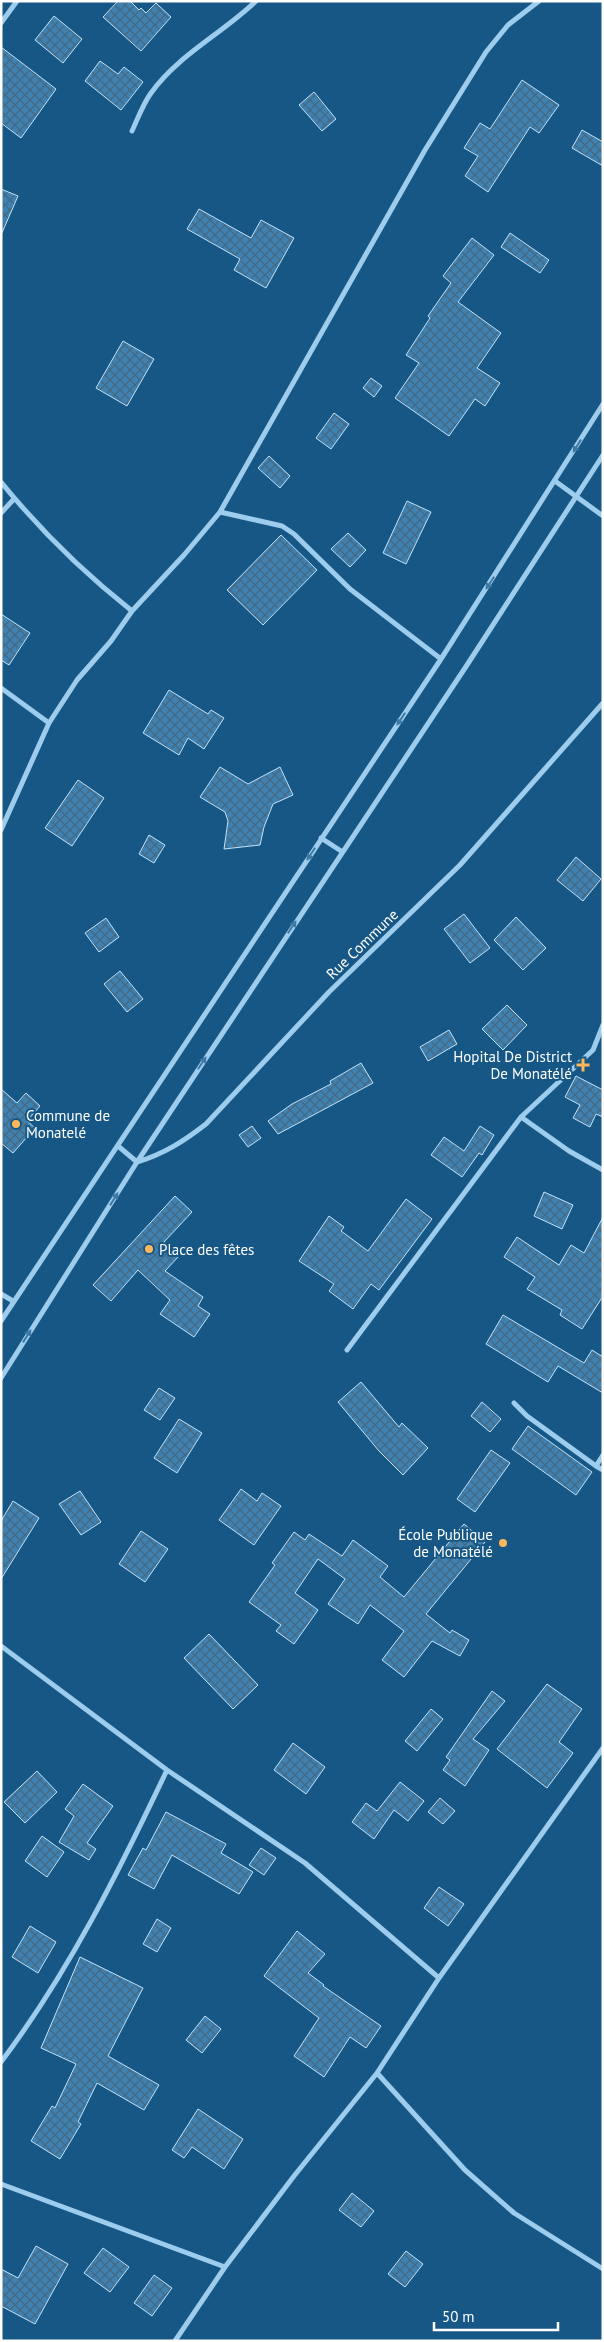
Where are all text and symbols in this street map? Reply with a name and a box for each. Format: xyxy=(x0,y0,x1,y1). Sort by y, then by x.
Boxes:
one-way arrow xyxy=(572,439,582,452)
one-way arrow xyxy=(485,576,495,590)
one-way arrow xyxy=(396,712,406,726)
one-way arrow xyxy=(306,847,315,861)
street label: Rue Commune xyxy=(322,905,402,983)
one-way arrow xyxy=(287,920,296,934)
place label: Hopital De District De Monatélé xyxy=(453,1047,572,1083)
one-way arrow xyxy=(198,1056,207,1069)
marker: Hopital De District De Monatélé xyxy=(576,1058,590,1072)
place label: Commune de Monatelé xyxy=(26,1106,110,1142)
marker: Commune de Monatelé xyxy=(10,1118,22,1130)
one-way arrow xyxy=(109,1192,118,1206)
place label: Place des fêtes xyxy=(159,1240,254,1259)
marker: Place des fêtes xyxy=(143,1243,155,1255)
one-way arrow xyxy=(22,1330,31,1343)
place label: École Publique de Monatélé xyxy=(398,1525,493,1561)
marker: École Publique de Monatélé xyxy=(497,1537,509,1549)
scale bar xyxy=(434,2300,558,2332)
text: 50 m xyxy=(442,2307,475,2326)

